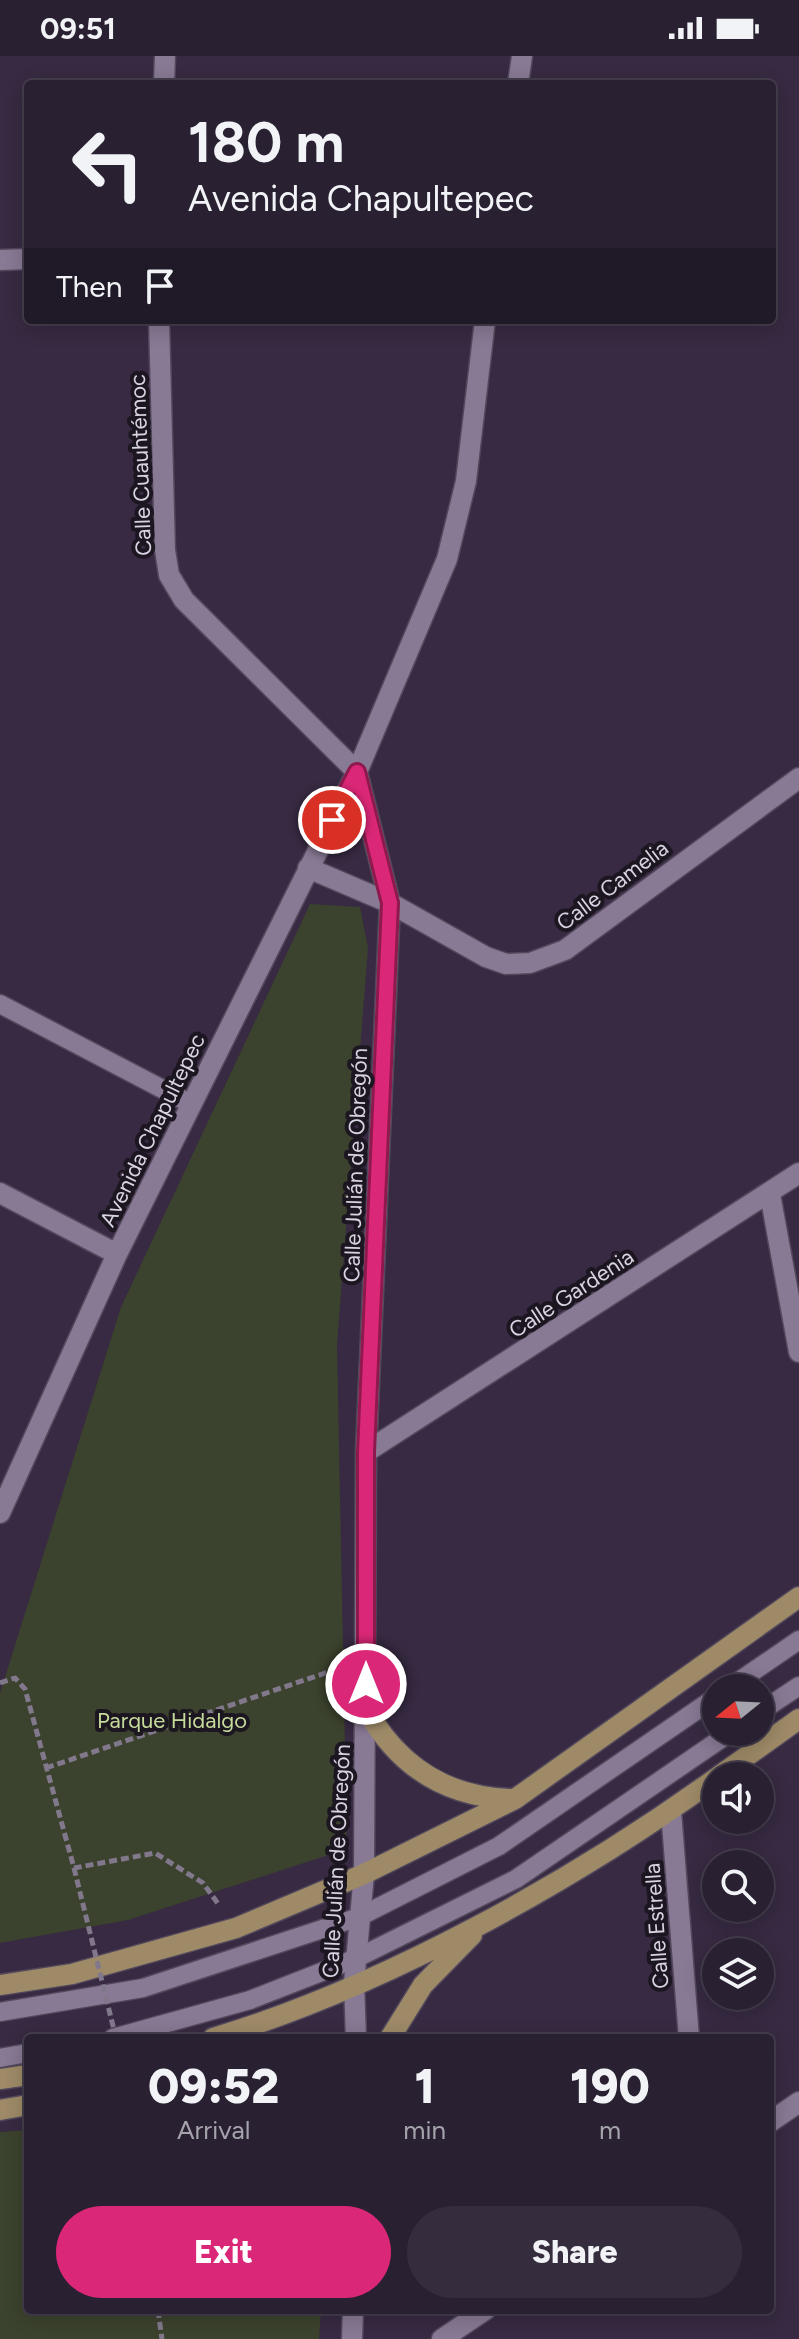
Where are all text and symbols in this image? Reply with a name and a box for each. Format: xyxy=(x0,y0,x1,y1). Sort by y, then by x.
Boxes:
text: 09:51 xyxy=(40,10,116,47)
text: 180 m xyxy=(188,109,344,176)
icon: left xyxy=(56,112,160,216)
text: Avenida Chapultepec xyxy=(188,177,534,220)
icon: arrive xyxy=(138,264,182,308)
text: Then xyxy=(56,268,122,305)
street label: Calle Cuauhtémoc xyxy=(124,374,157,556)
pin xyxy=(298,786,366,854)
icon: arrive xyxy=(310,798,354,842)
street label: Calle Camelia xyxy=(551,835,674,936)
street label: Avenida Chapultepec xyxy=(94,1029,211,1231)
street label: Calle Julián de Obregón xyxy=(338,1047,373,1283)
street label: Calle Gardenia xyxy=(504,1243,639,1344)
position arrow xyxy=(324,1642,408,1726)
north arrow xyxy=(702,1674,774,1746)
map controls xyxy=(702,1674,774,2010)
park label: Parque Hidalgo xyxy=(97,1707,247,1734)
street label: Calle Julián de Obregón xyxy=(317,1743,356,1979)
button: sound xyxy=(702,1762,774,1834)
button: search xyxy=(702,1850,774,1922)
street label: Calle Estrella xyxy=(639,1862,674,1990)
button: layers xyxy=(702,1938,774,2010)
text: 09:52 xyxy=(148,2057,279,2115)
text: 1 xyxy=(414,2057,435,2115)
text: 190 xyxy=(570,2057,650,2115)
text: Arrival xyxy=(177,2114,250,2146)
text: min xyxy=(403,2114,446,2146)
text: m xyxy=(599,2114,621,2146)
button: Exit xyxy=(56,2206,391,2298)
button: Share xyxy=(407,2206,742,2298)

